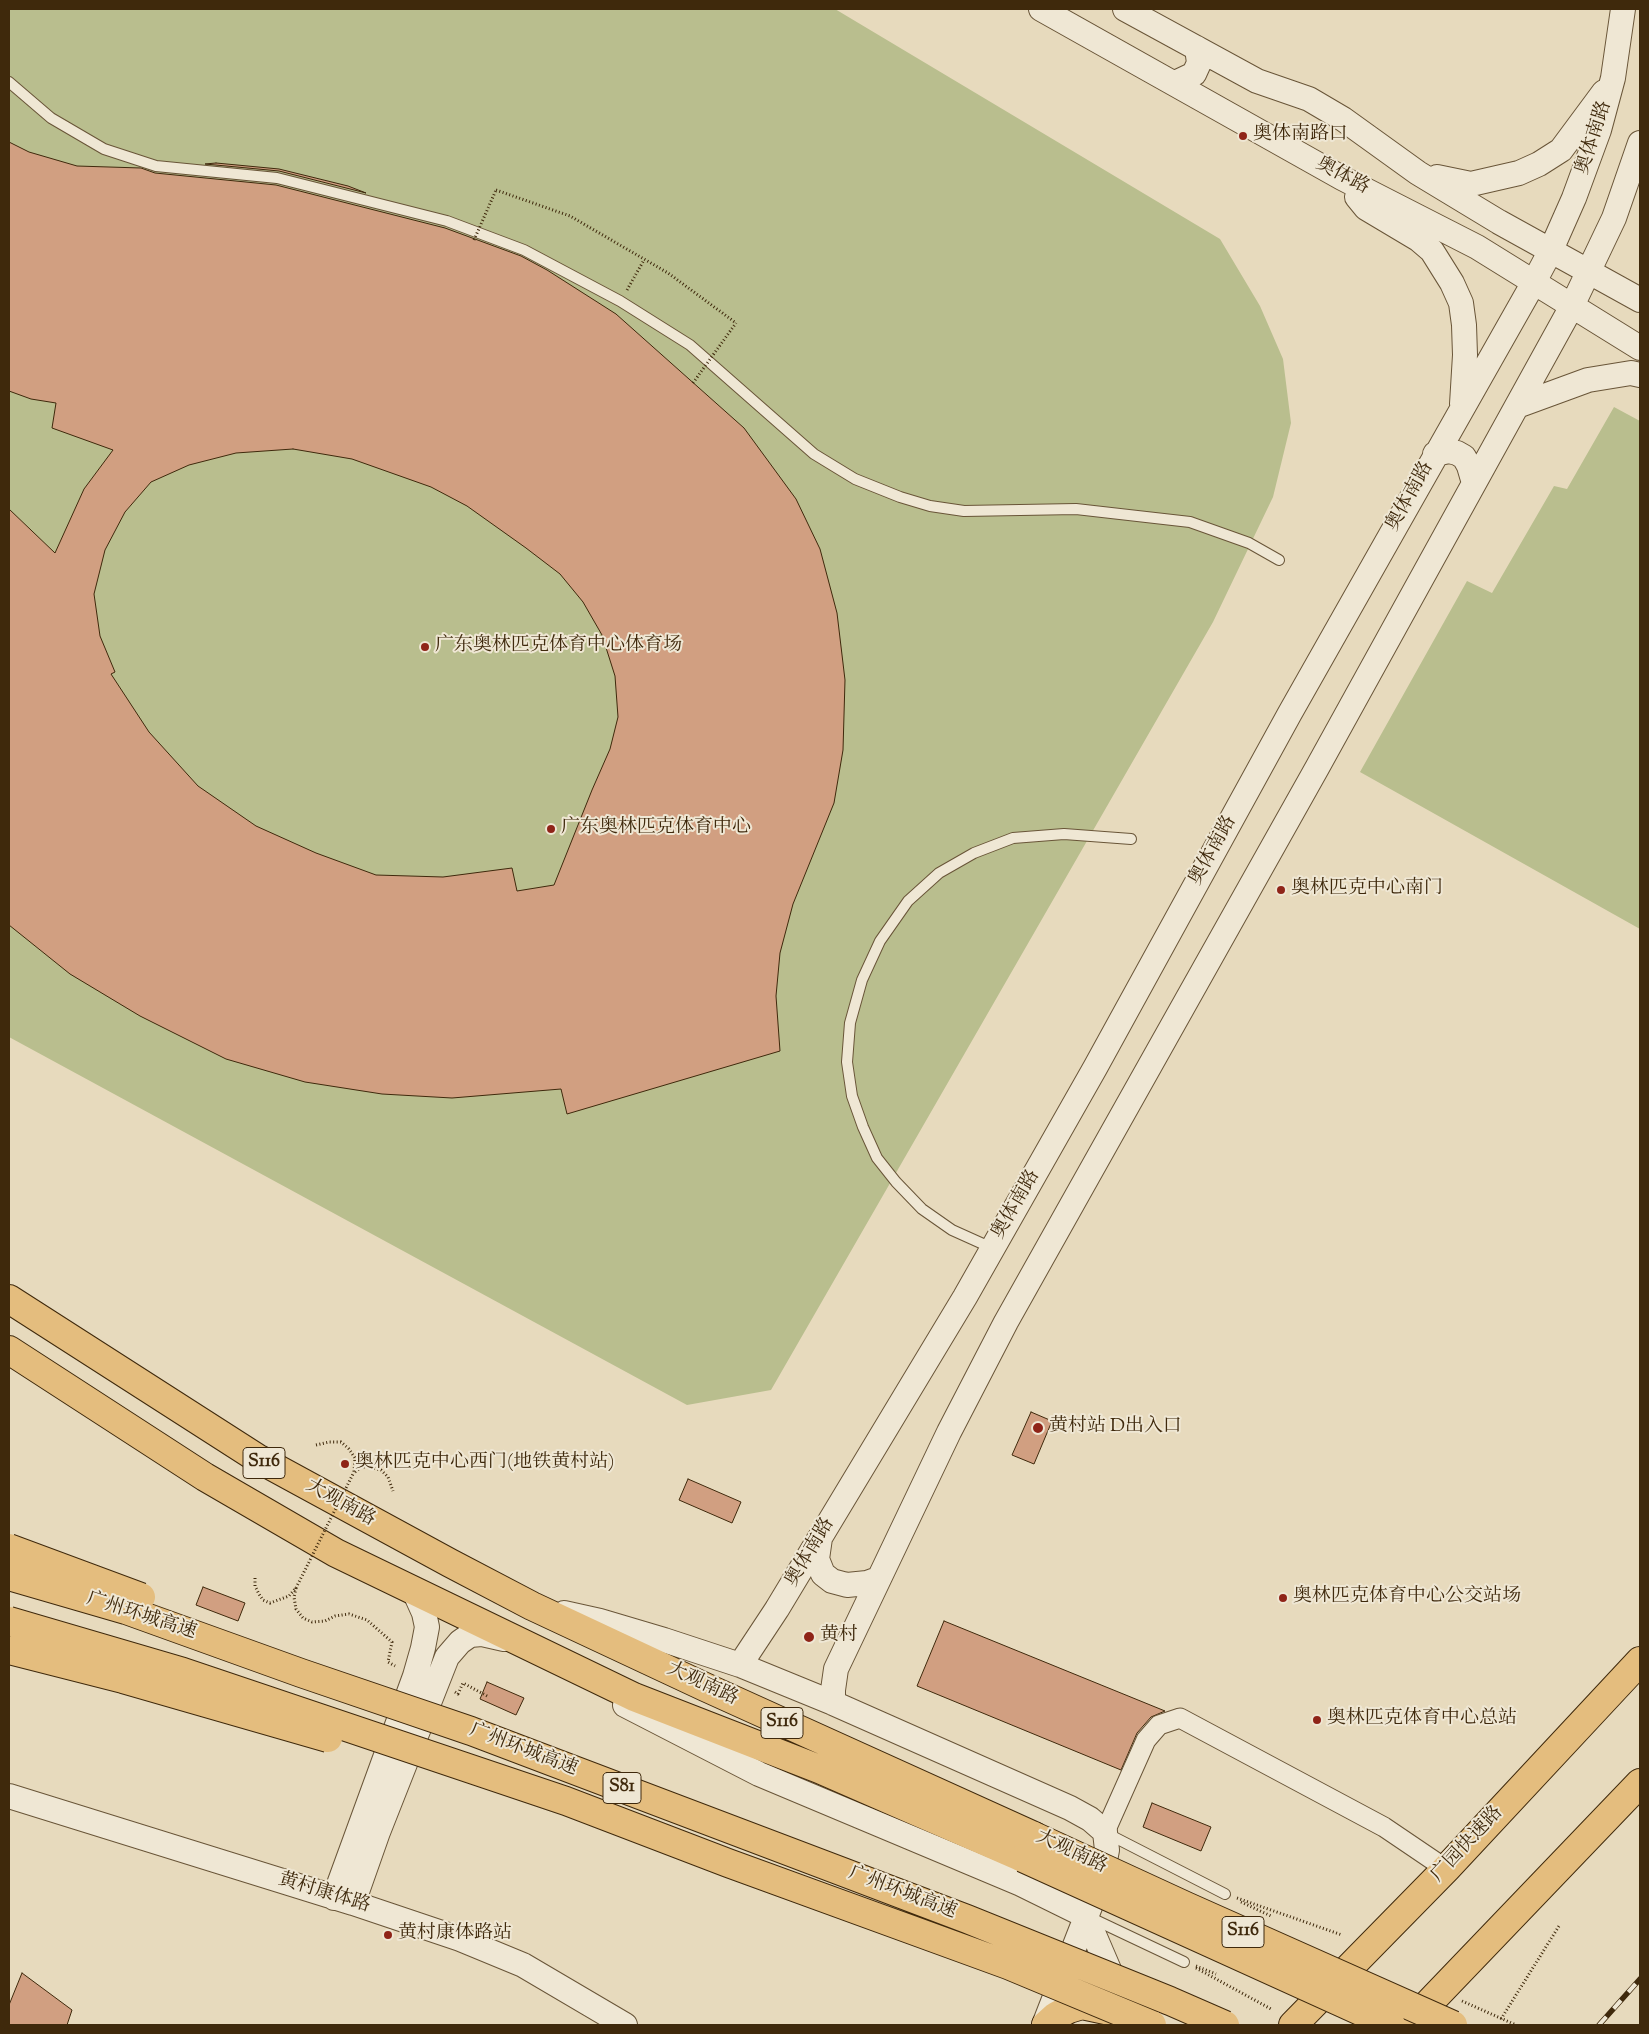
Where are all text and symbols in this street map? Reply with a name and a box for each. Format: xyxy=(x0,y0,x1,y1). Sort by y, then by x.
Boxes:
street label: 奥体南路 xyxy=(1572,98,1618,178)
place label: 奥体南路口 xyxy=(1253,125,1348,147)
marker: 奥体南路口 xyxy=(1237,130,1249,142)
street label: 奥体路 xyxy=(1311,154,1373,200)
street label: 奥体南路 xyxy=(1383,458,1439,536)
place label: 广东奥林匹克体育中心体育场 xyxy=(435,636,682,658)
marker: 广东奥林匹克体育中心体育场 xyxy=(419,641,431,653)
street label: 奥体南路 xyxy=(1186,812,1242,890)
place label: 广东奥林匹克体育中心 xyxy=(561,818,751,840)
marker: 广东奥林匹克体育中心 xyxy=(545,823,557,835)
place label: 奥林匹克中心南门 xyxy=(1291,879,1443,901)
marker: 奥林匹克中心南门 xyxy=(1275,884,1287,896)
street label: 奥体南路 xyxy=(988,1166,1046,1244)
place label: 黄村站 D出入口 xyxy=(1049,1417,1182,1439)
marker: 黄村站 D出入口 xyxy=(1031,1421,1045,1435)
road number: S116 xyxy=(243,1448,285,1479)
place label: 奥林匹克中心西门(地铁黄村站) xyxy=(355,1453,614,1475)
marker: 奥林匹克中心西门(地铁黄村站) xyxy=(339,1458,351,1470)
street label: 大观南路 xyxy=(301,1476,379,1532)
street label: 奥体南路 xyxy=(782,1515,840,1591)
place label: 奥林匹克体育中心公交站场 xyxy=(1293,1587,1521,1609)
street label: 广州环城高速 xyxy=(83,1589,199,1645)
marker: 奥林匹克体育中心公交站场 xyxy=(1277,1592,1289,1604)
place label: 黄村 xyxy=(820,1626,858,1648)
marker: 黄村 xyxy=(802,1630,816,1644)
street label: 大观南路 xyxy=(663,1659,741,1711)
road number: S116 xyxy=(761,1708,803,1739)
place label: 奥林匹克体育中心总站 xyxy=(1327,1709,1517,1731)
marker: 奥林匹克体育中心总站 xyxy=(1311,1714,1323,1726)
street label: 广州环城高速 xyxy=(466,1720,580,1782)
road number: S81 xyxy=(603,1772,641,1804)
street label: 广园快速路 xyxy=(1427,1802,1509,1888)
street label: 大观南路 xyxy=(1032,1827,1110,1879)
street label: 广州环城高速 xyxy=(845,1863,959,1925)
street label: 黄村康体路 xyxy=(275,1869,373,1919)
road number: S116 xyxy=(1222,1916,1264,1948)
place label: 黄村康体路站 xyxy=(398,1924,512,1946)
marker: 黄村康体路站 xyxy=(382,1929,394,1941)

